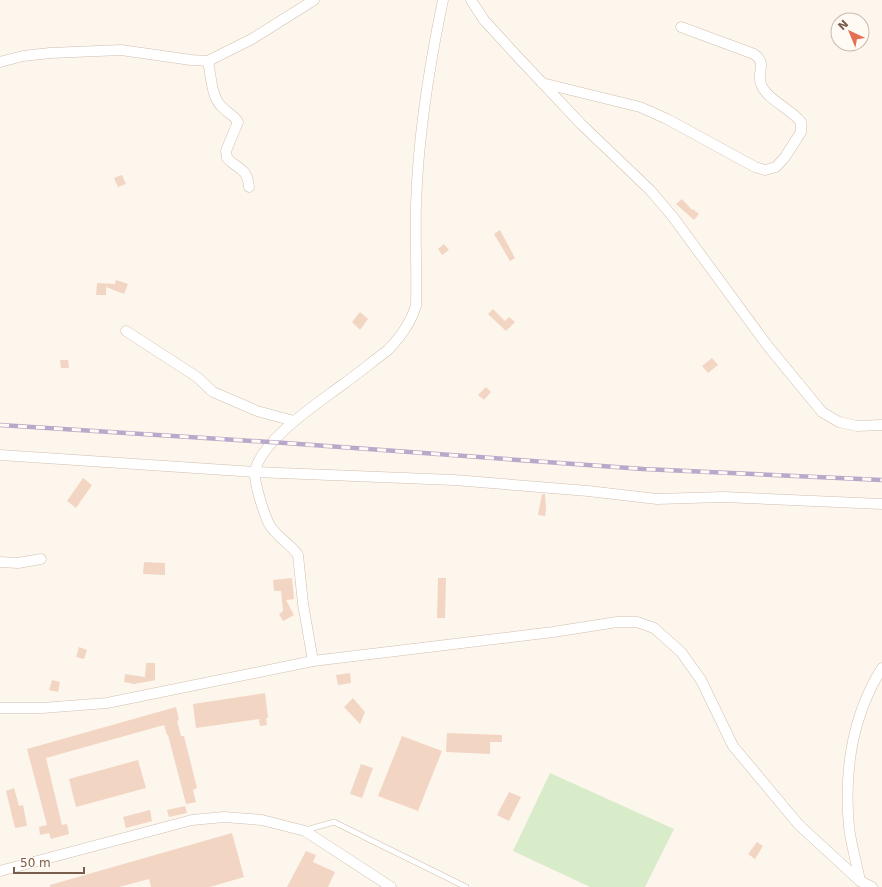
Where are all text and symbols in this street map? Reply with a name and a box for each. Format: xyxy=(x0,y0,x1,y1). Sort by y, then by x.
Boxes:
north arrow xyxy=(830,12,870,52)
text: N xyxy=(836,17,851,33)
scale bar xyxy=(14,849,84,875)
text: 50 m xyxy=(20,856,51,870)

